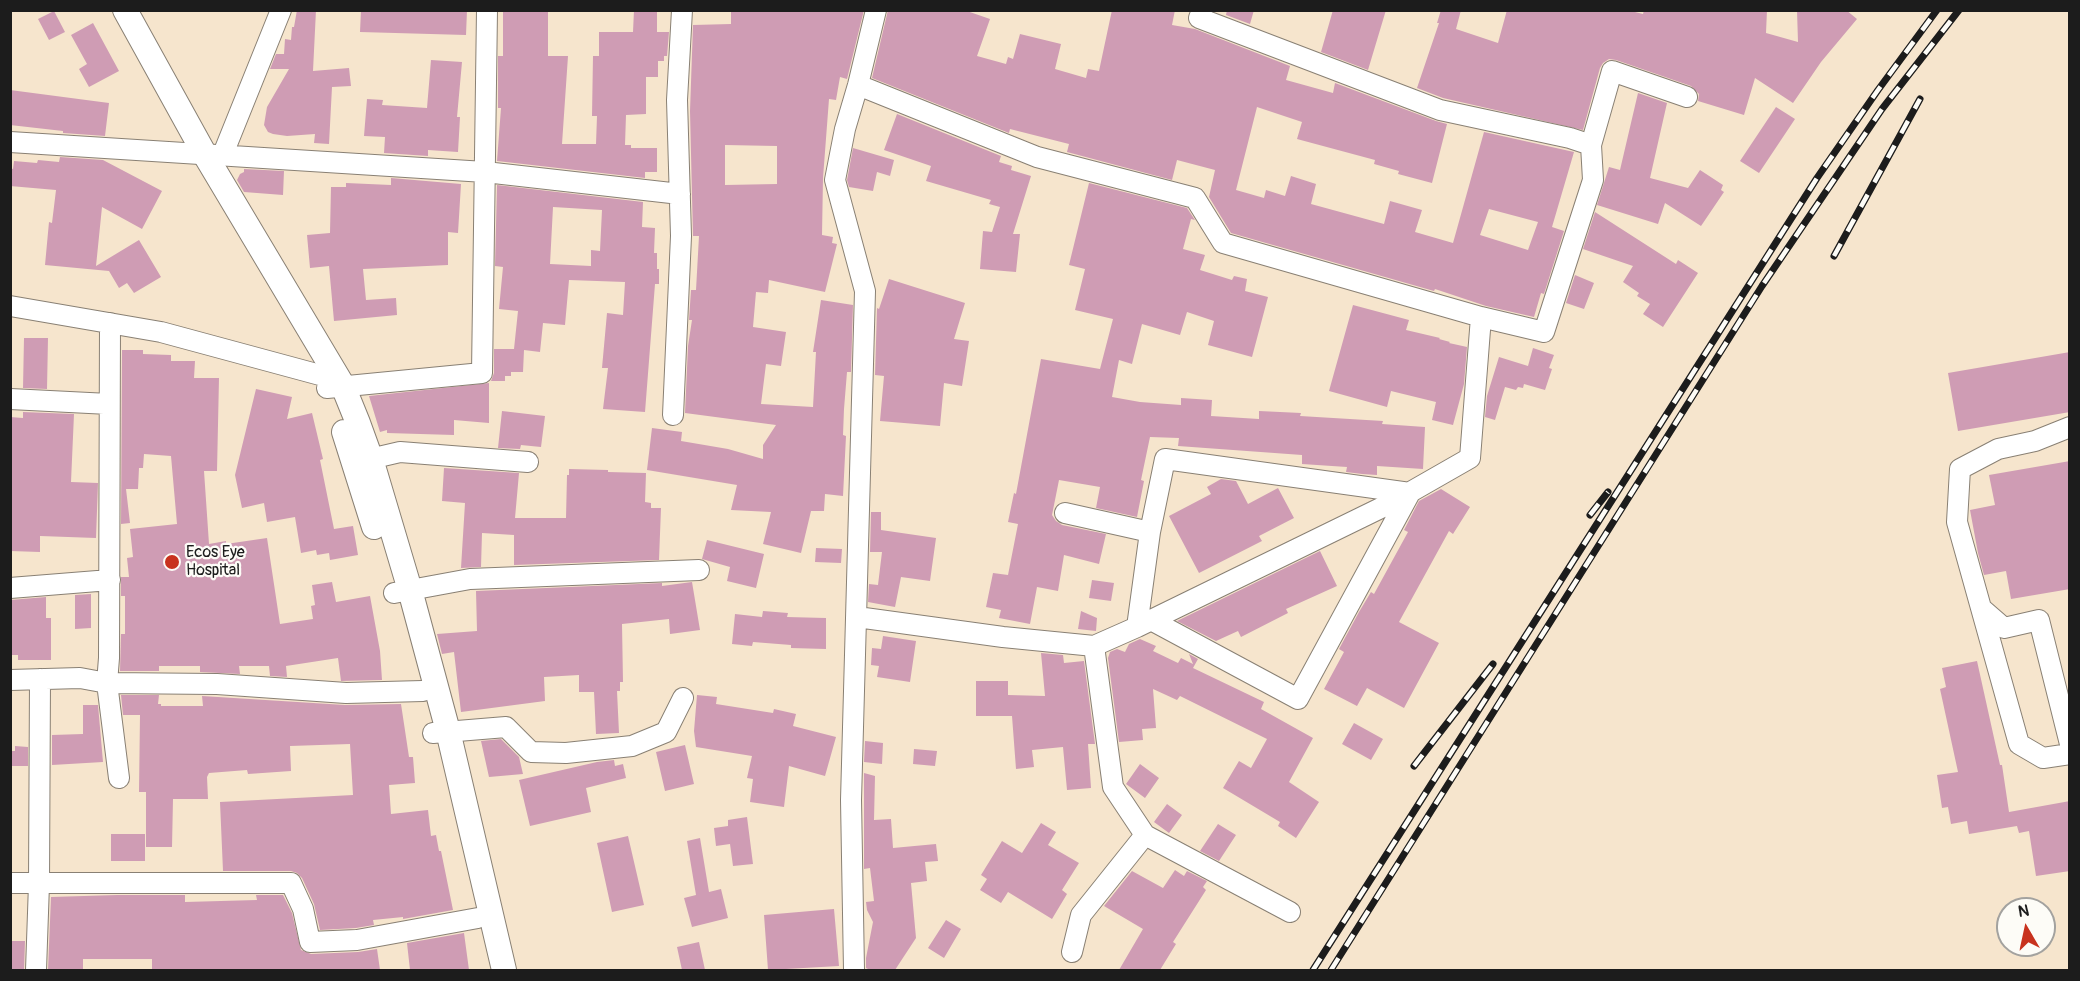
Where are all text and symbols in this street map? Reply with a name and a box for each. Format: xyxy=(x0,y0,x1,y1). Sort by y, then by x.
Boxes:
place label: Ecos Eye Hospital xyxy=(186,543,245,581)
marker: Ecos Eye Hospital xyxy=(163,553,181,571)
north arrow xyxy=(1996,897,2056,957)
text: N xyxy=(2017,900,2030,922)

